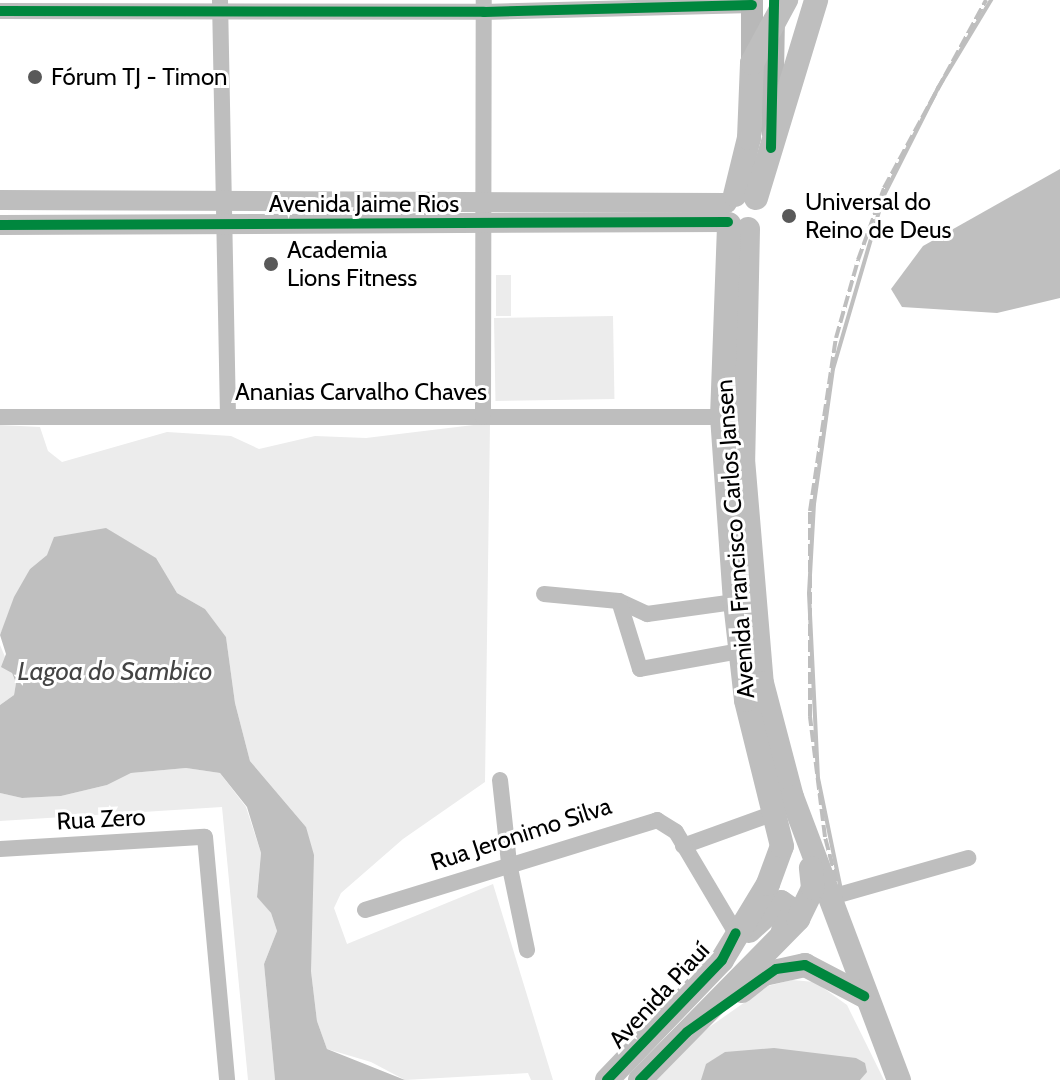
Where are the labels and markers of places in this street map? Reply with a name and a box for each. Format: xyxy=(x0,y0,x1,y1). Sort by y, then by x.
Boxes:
place label: Fórum TJ - Timon xyxy=(51,63,228,91)
marker: Fórum TJ - Timon xyxy=(26,68,44,86)
place label: Universal do Reino de Deus xyxy=(805,188,952,244)
marker: Universal do Reino de Deus xyxy=(780,207,798,225)
place label: Academia Lions Fitness xyxy=(287,236,417,292)
marker: Academia Lions Fitness xyxy=(262,255,280,273)

